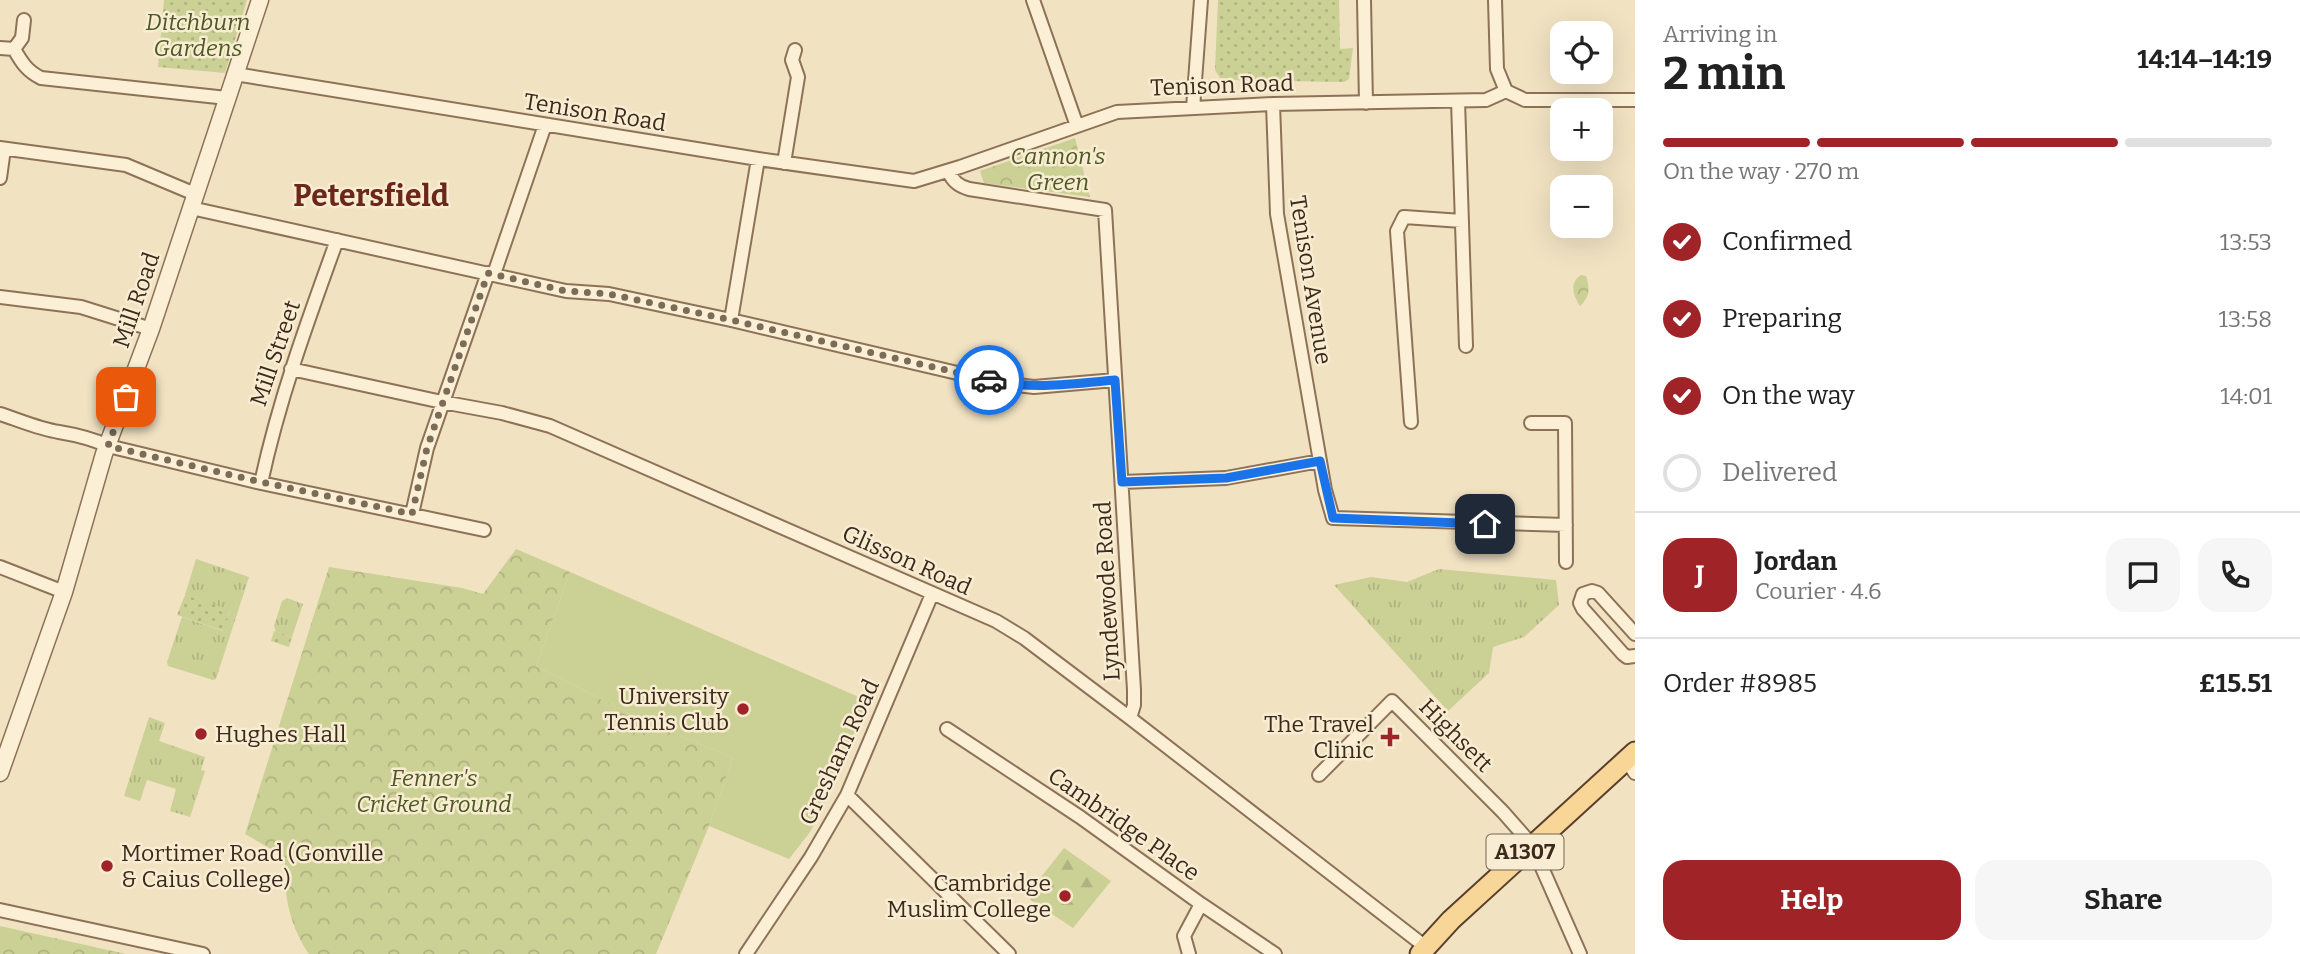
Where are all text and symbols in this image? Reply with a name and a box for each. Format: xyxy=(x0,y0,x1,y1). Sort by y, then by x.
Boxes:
park label: Ditchburn Gardens xyxy=(145,8,251,62)
text: Arriving in xyxy=(1663,20,1777,48)
map controls xyxy=(1550,21,1613,238)
button: locate xyxy=(1550,21,1613,84)
text: 14:14–14:19 xyxy=(2137,44,2272,75)
text: 2 min xyxy=(1663,46,1785,101)
street label: Tenison Road xyxy=(1150,68,1295,102)
street label: Tenison Road xyxy=(522,87,669,137)
button: + xyxy=(1550,98,1613,161)
park label: Cannon's Green xyxy=(1010,142,1106,196)
text: On the way · 270 m xyxy=(1663,157,1859,185)
button: − xyxy=(1550,175,1613,238)
district label: Petersfield xyxy=(293,178,449,214)
street label: Tenison Avenue xyxy=(1284,194,1338,366)
icon: check xyxy=(1663,223,1701,261)
text: Confirmed xyxy=(1722,226,1852,257)
text: 13:53 xyxy=(2220,228,2272,256)
street label: Mill Road xyxy=(107,248,166,351)
street label: Mill Street xyxy=(244,296,306,410)
icon: check xyxy=(1663,300,1701,338)
text: Preparing xyxy=(1722,303,1842,334)
text: 13:58 xyxy=(2219,305,2272,333)
courier xyxy=(954,345,1024,415)
icon: car xyxy=(970,361,1008,399)
pin xyxy=(96,367,156,427)
icon: check xyxy=(1663,377,1701,415)
icon: bag xyxy=(107,378,145,416)
text: On the way xyxy=(1722,380,1855,411)
text: 14:01 xyxy=(2220,382,2272,410)
text: Delivered xyxy=(1722,457,1837,488)
pin xyxy=(1455,494,1515,554)
street label: Lyndewode Road xyxy=(1088,500,1126,682)
icon: home xyxy=(1466,505,1504,543)
street label: Glisson Road xyxy=(838,519,976,601)
button: chat xyxy=(2106,538,2180,612)
button: phone xyxy=(2198,538,2272,612)
text: Jordan xyxy=(1755,546,1837,577)
text: J xyxy=(1696,560,1704,591)
text: Courier · 4.6 xyxy=(1755,577,1882,605)
text: Order #8985 xyxy=(1663,668,1817,699)
text: £15.51 xyxy=(2199,668,2272,699)
street label: Gresham Road xyxy=(793,674,885,829)
place label: University Tennis Club xyxy=(604,682,730,736)
street label: Highsett xyxy=(1413,692,1499,778)
marker: University Tennis Club xyxy=(735,701,751,717)
place label: The Travel Clinic xyxy=(1264,710,1374,764)
place label: Hughes Hall xyxy=(215,720,347,748)
marker: Hughes Hall xyxy=(193,726,209,742)
marker: The Travel Clinic xyxy=(1380,727,1400,747)
street label: Cambridge Place xyxy=(1043,761,1205,887)
park label: Fenner's Cricket Ground xyxy=(356,764,512,818)
road number: A1307 xyxy=(1486,834,1564,870)
place label: Mortimer Road (Gonville & Caius College) xyxy=(121,839,384,893)
marker: Mortimer Road (Gonville & Caius College) xyxy=(99,858,115,874)
button: Help xyxy=(1663,860,1961,940)
button: Share xyxy=(1975,860,2272,940)
place label: Cambridge Muslim College xyxy=(887,869,1051,923)
marker: Cambridge Muslim College xyxy=(1057,888,1073,904)

